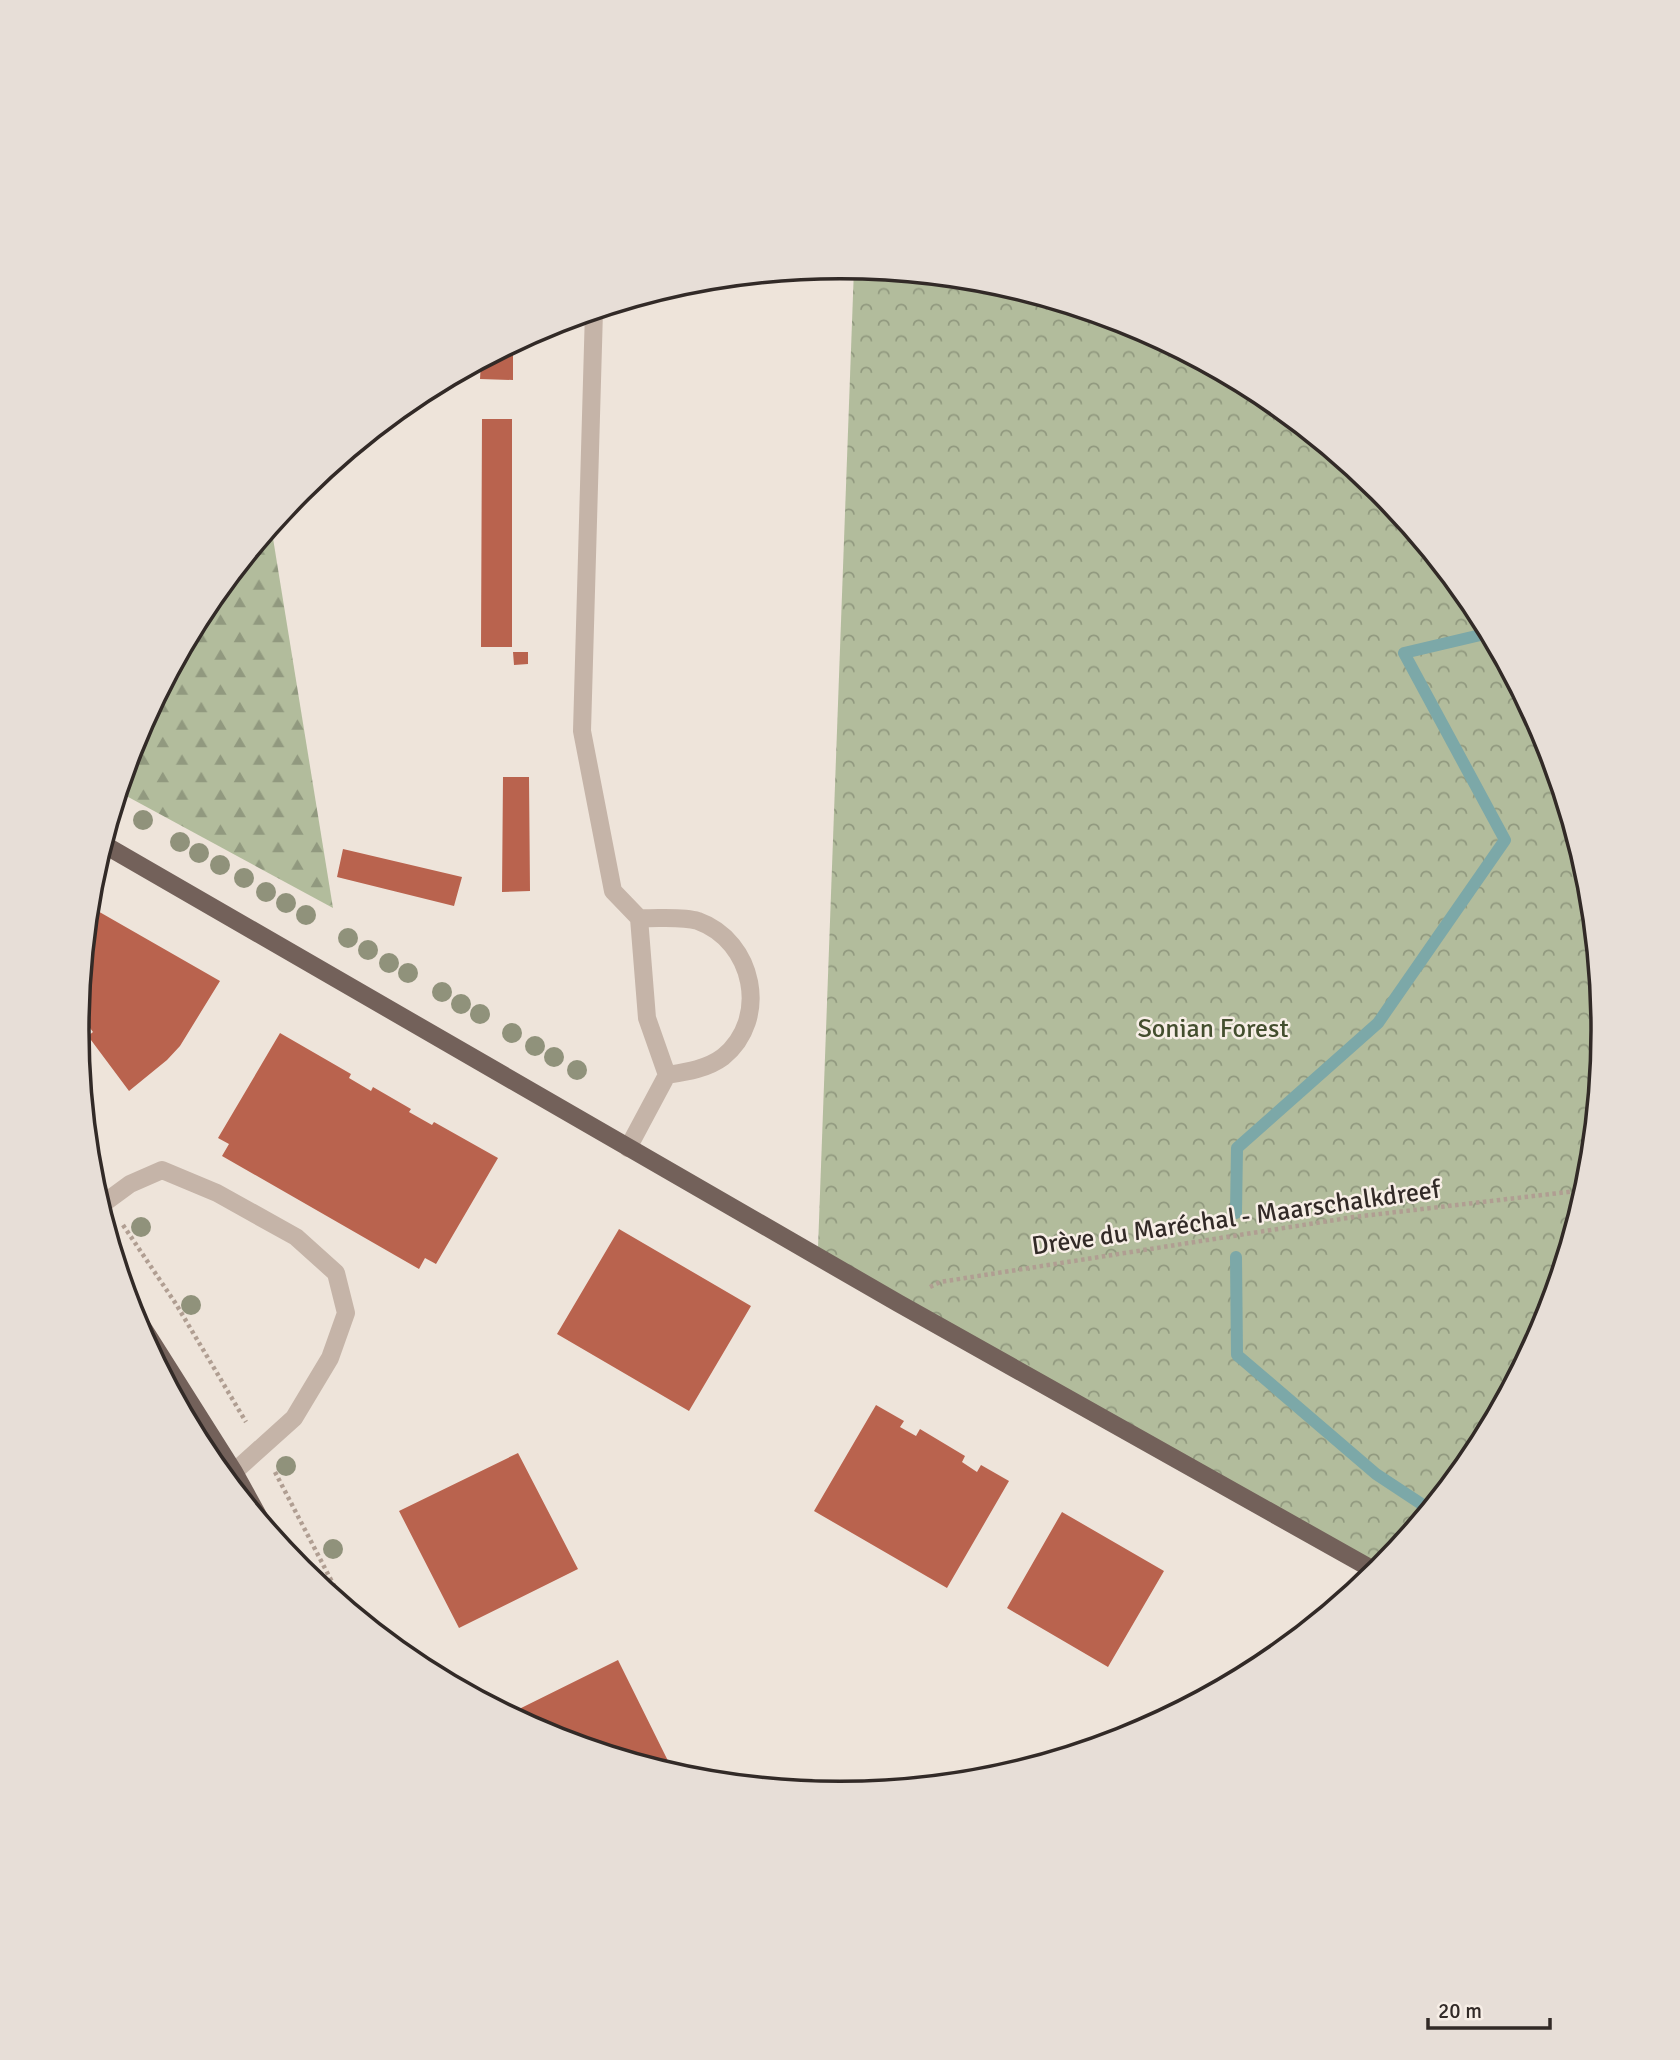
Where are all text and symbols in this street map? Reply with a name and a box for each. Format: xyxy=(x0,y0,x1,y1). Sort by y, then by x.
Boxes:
park label: Sonian Forest xyxy=(1137,1013,1289,1045)
street label: Drève du Maréchal - Maarschalkdreef xyxy=(1030,1173,1444,1263)
scale bar xyxy=(1428,1986,1550,2030)
text: 20 m xyxy=(1438,1998,1482,2024)

